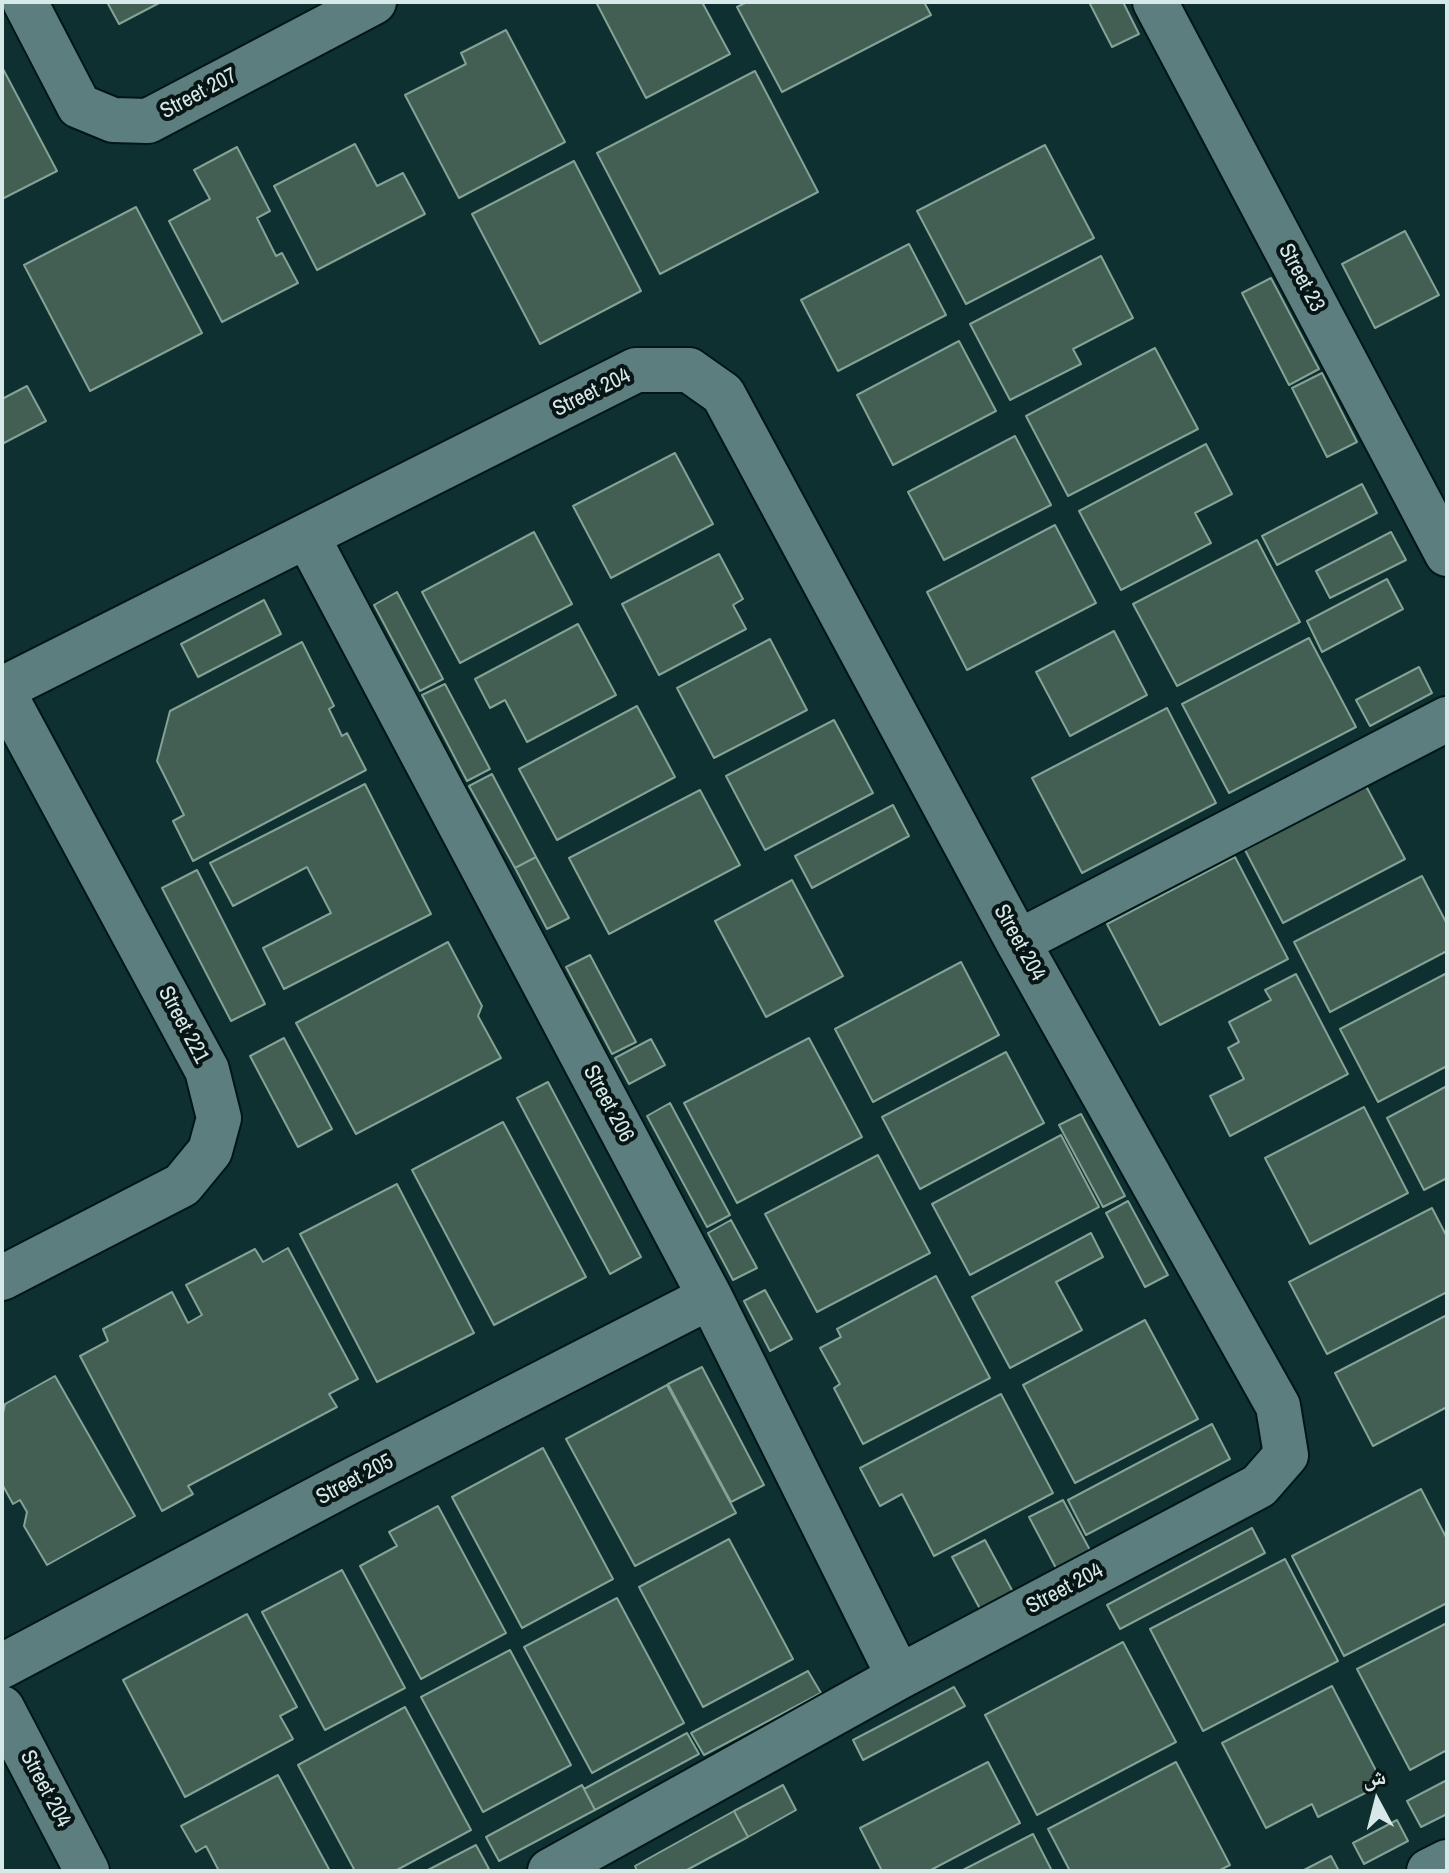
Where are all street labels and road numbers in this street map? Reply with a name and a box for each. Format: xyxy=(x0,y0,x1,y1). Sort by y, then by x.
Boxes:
street label: Street 207 xyxy=(156,63,242,125)
street label: Street 23 xyxy=(1272,239,1330,317)
street label: Street 204 xyxy=(549,363,635,423)
street label: Street 204 xyxy=(987,900,1051,986)
street label: Street 221 xyxy=(152,982,214,1068)
street label: Street 206 xyxy=(577,1061,639,1147)
street label: Street 205 xyxy=(312,1449,398,1511)
street label: Street 204 xyxy=(1022,1558,1108,1620)
street label: Street 204 xyxy=(14,1746,76,1832)

